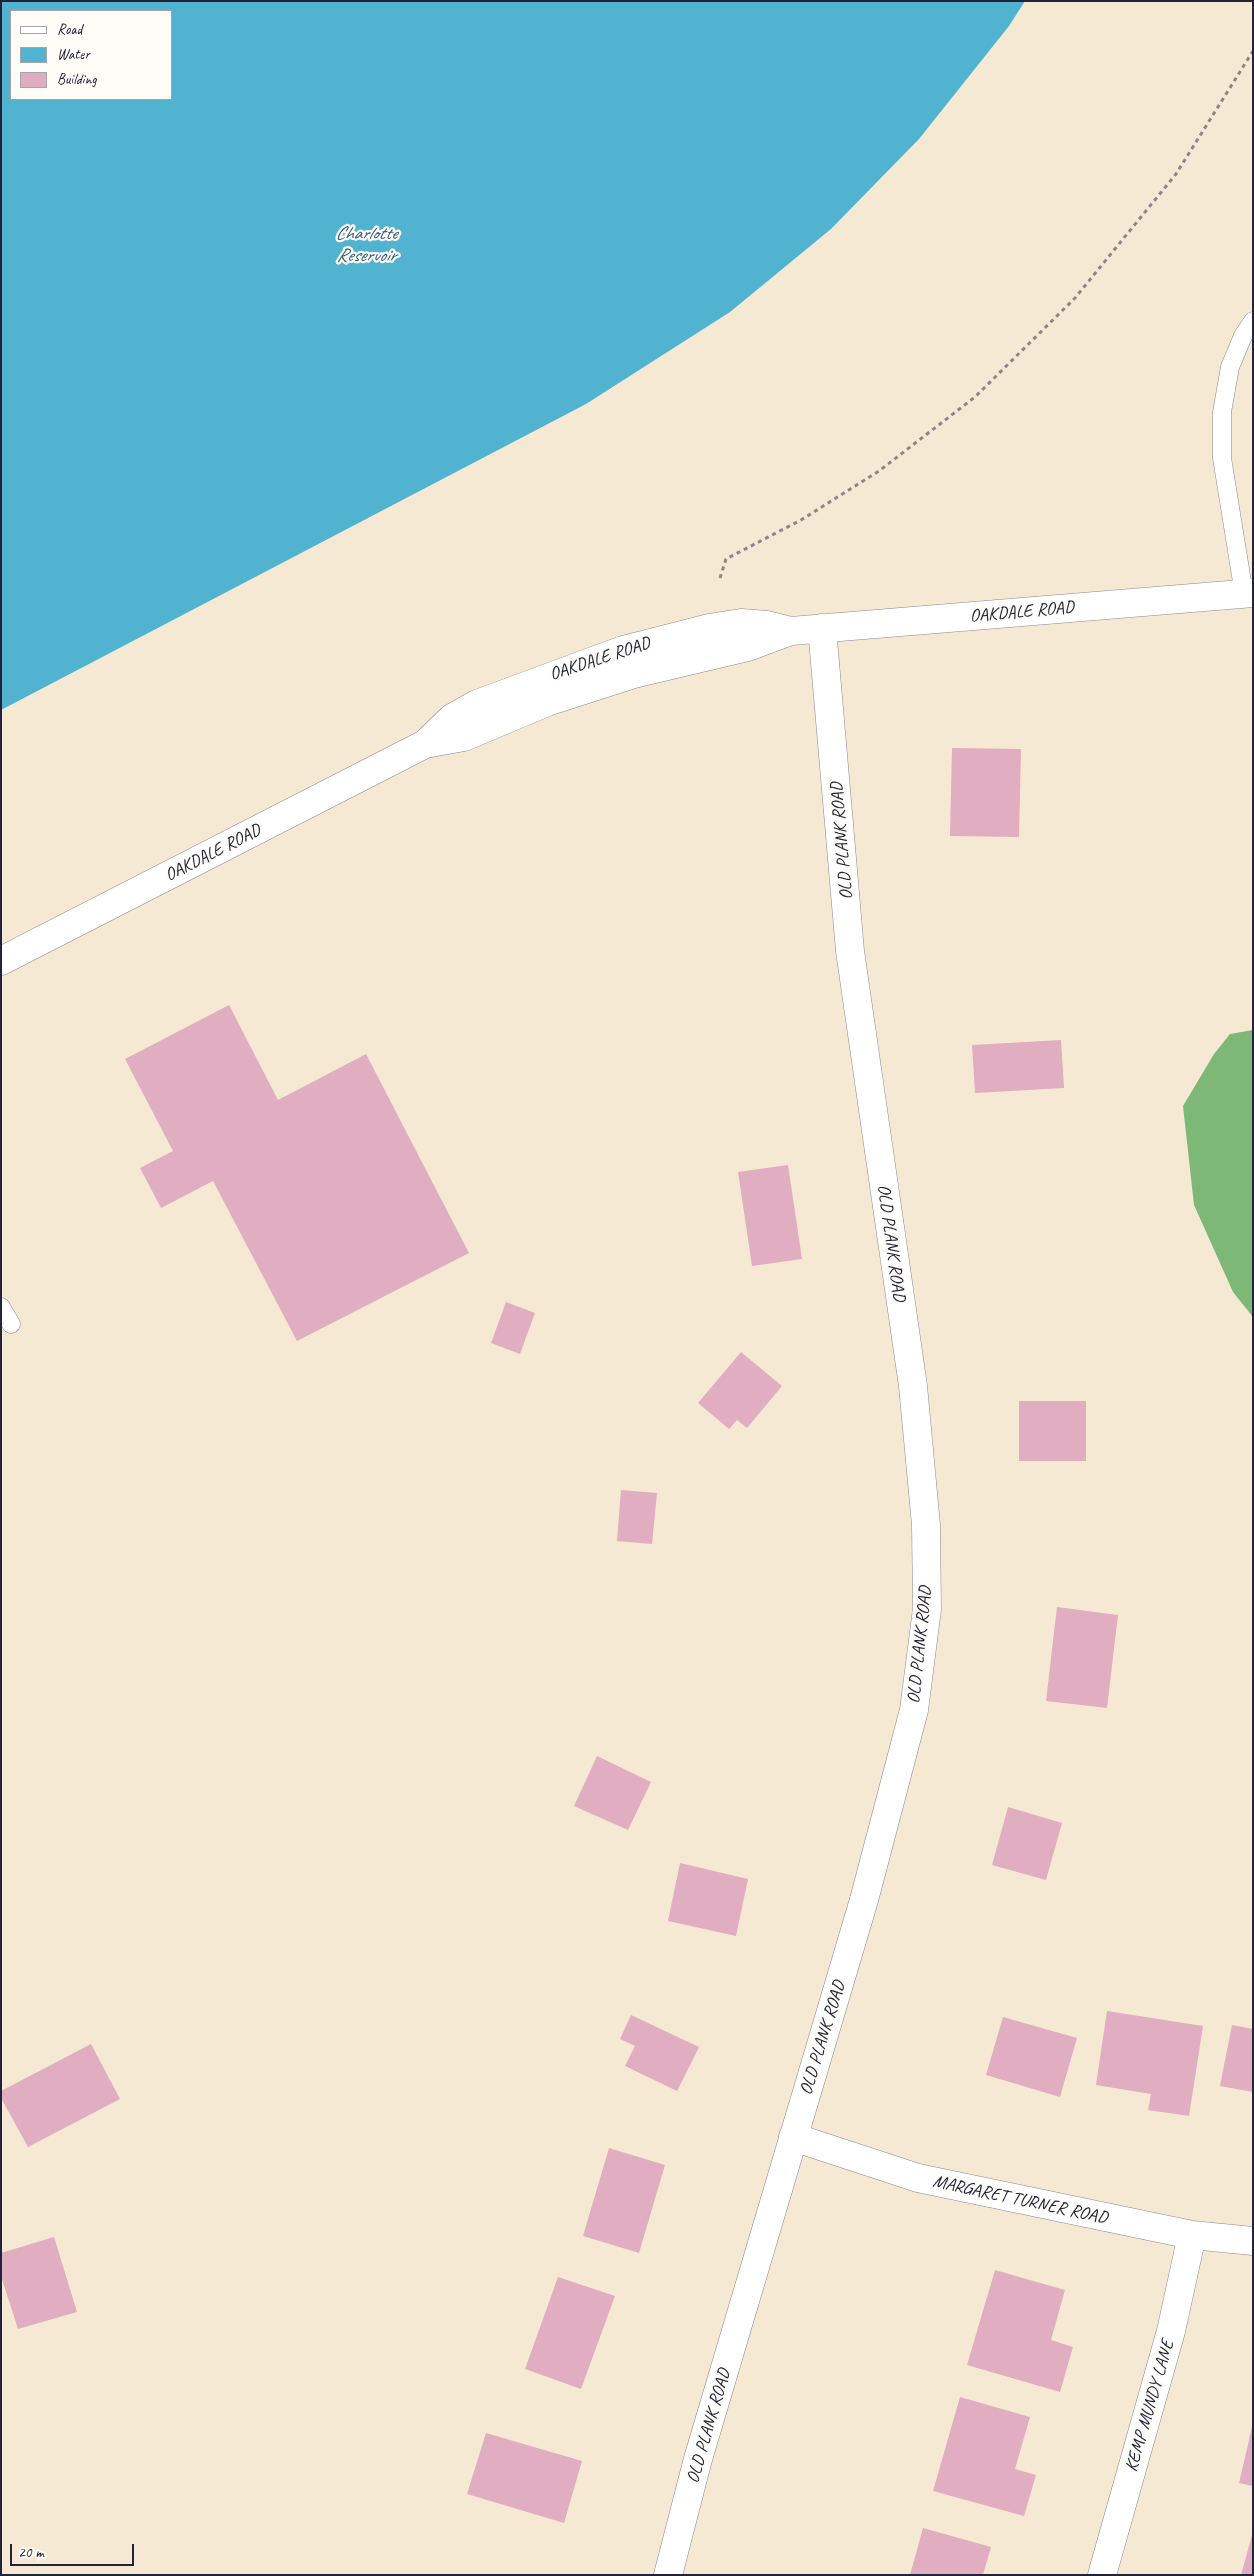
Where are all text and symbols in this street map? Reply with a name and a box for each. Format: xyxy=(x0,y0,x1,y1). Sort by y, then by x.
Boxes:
legend xyxy=(10,10,172,100)
text: Road xyxy=(57,20,82,39)
text: Water xyxy=(57,45,90,64)
text: Building xyxy=(57,70,96,89)
water label: Charlotte Reservoir xyxy=(335,223,397,267)
street label: OAKDALE ROAD xyxy=(969,597,1075,627)
street label: OAKDALE ROAD xyxy=(547,633,653,685)
street label: OLD PLANK ROAD xyxy=(826,781,858,901)
street label: OAKDALE ROAD xyxy=(162,820,264,886)
street label: OLD PLANK ROAD xyxy=(872,1183,910,1303)
street label: OLD PLANK ROAD xyxy=(903,1585,937,1705)
street label: OLD PLANK ROAD xyxy=(795,1979,851,2097)
street label: MARGARET TURNER ROAD xyxy=(931,2171,1109,2229)
street label: KEMP MUNDY LANE xyxy=(1121,2338,1179,2474)
street label: OLD PLANK ROAD xyxy=(682,2366,736,2486)
scale bar xyxy=(12,2534,136,2566)
text: 20 m xyxy=(18,2543,44,2562)

